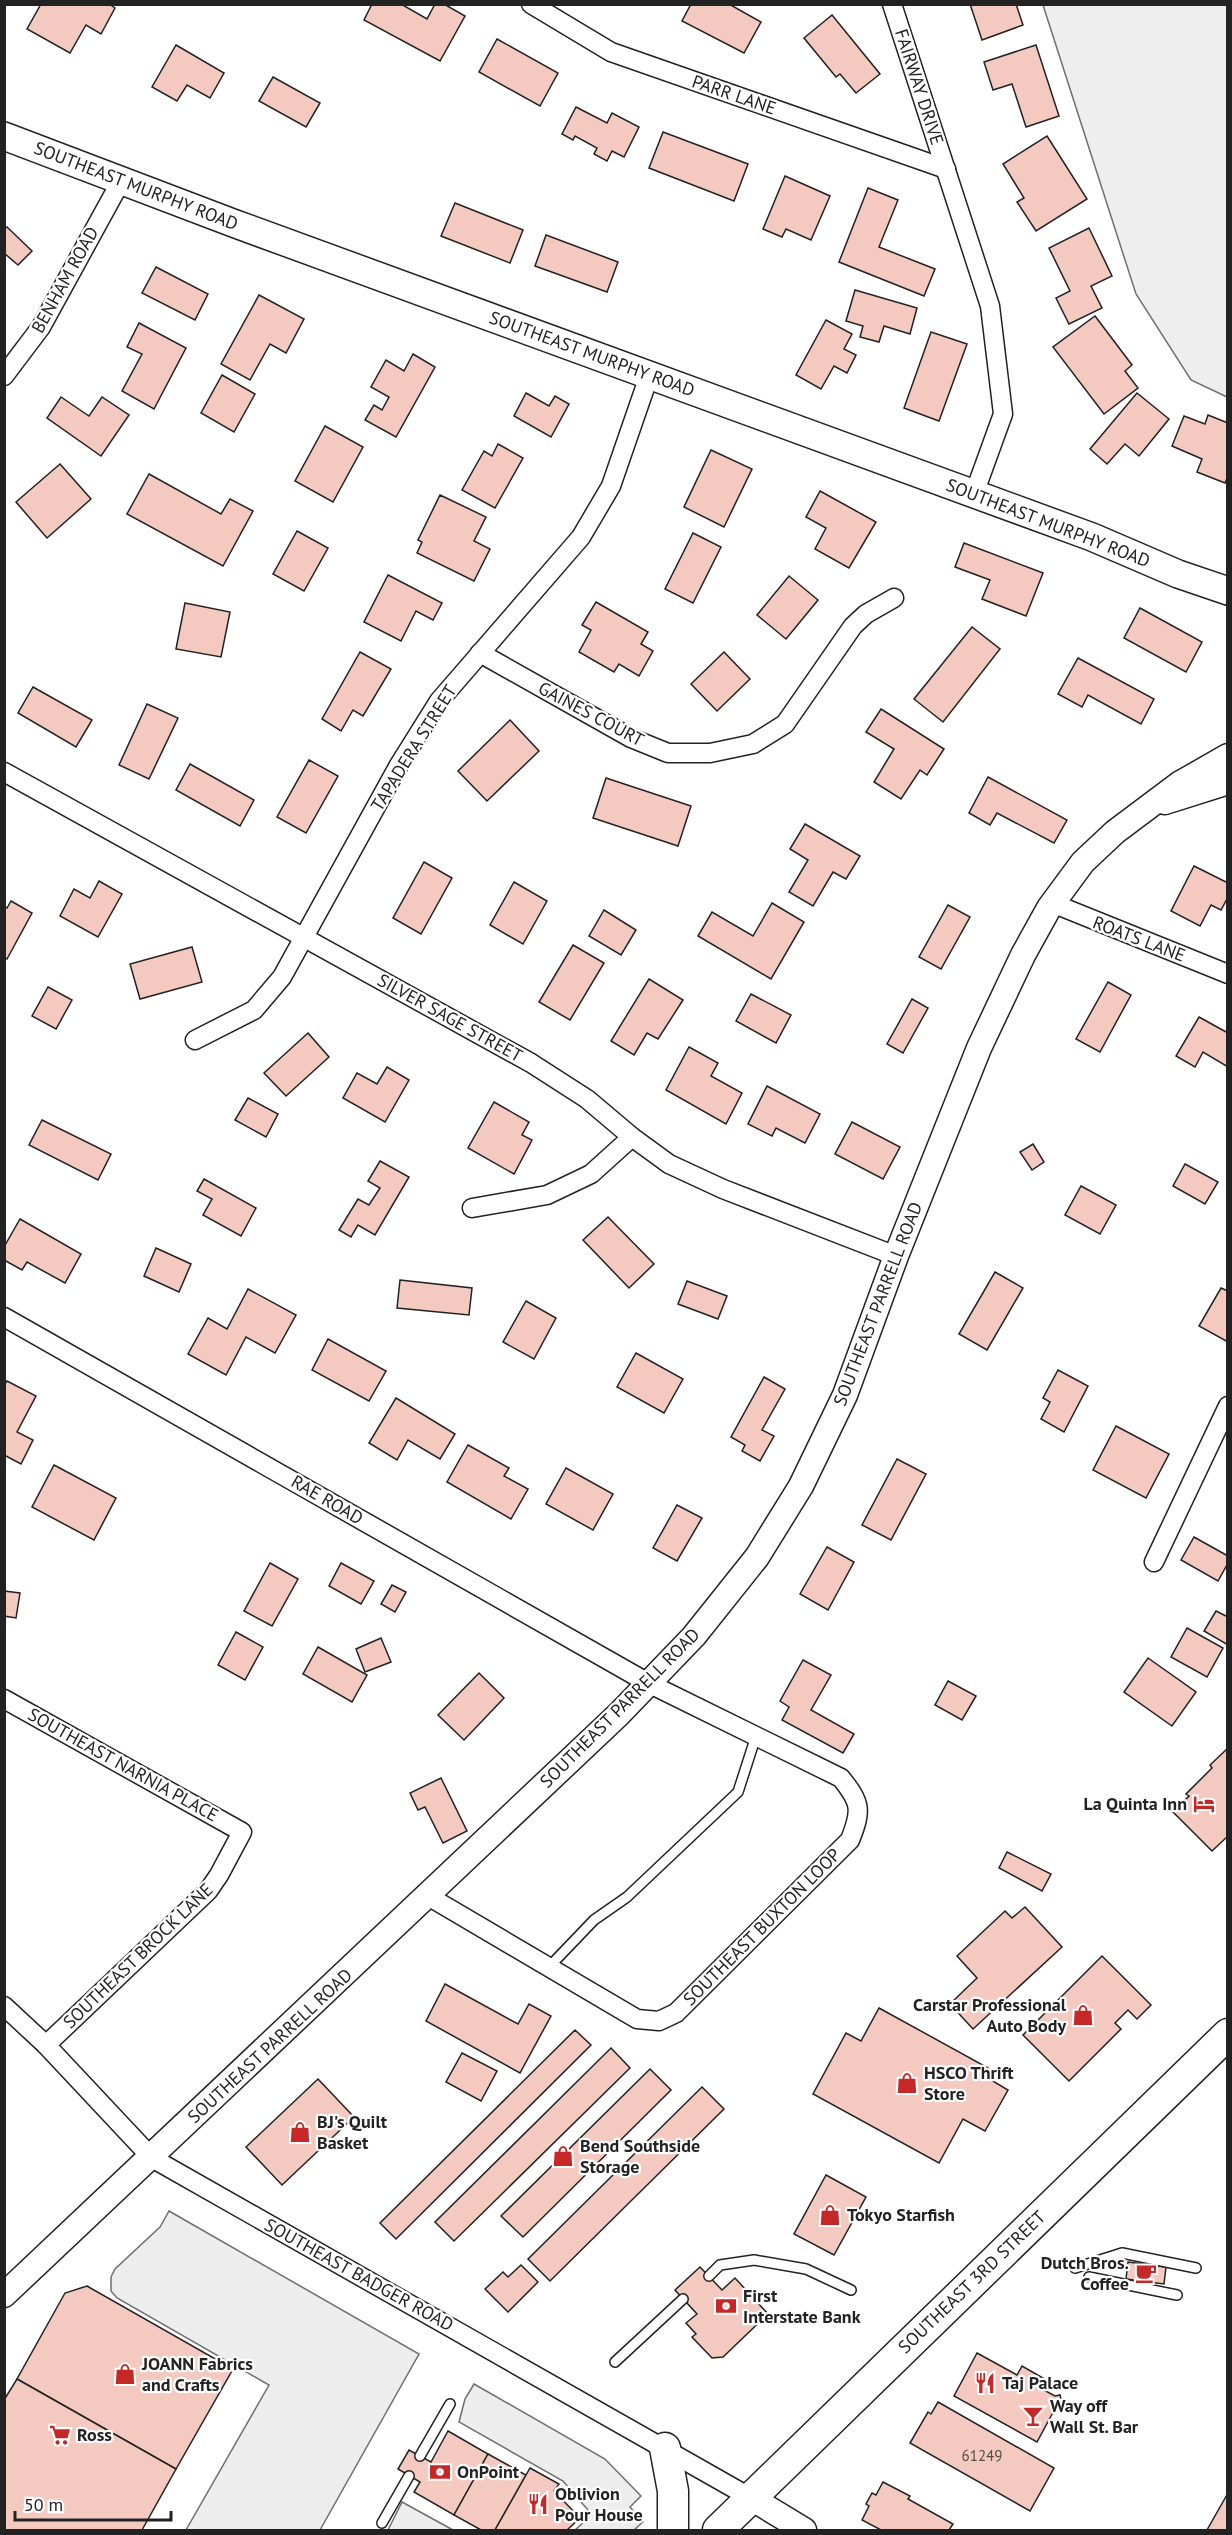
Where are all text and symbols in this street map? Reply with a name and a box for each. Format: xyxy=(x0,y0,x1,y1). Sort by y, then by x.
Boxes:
street label: FAIRWAY DRIVE xyxy=(890,26,949,148)
street label: PARR LANE xyxy=(689,69,779,120)
street label: SOUTHEAST MURPHY ROAD xyxy=(31,136,242,235)
street label: BENHAM ROAD xyxy=(26,223,103,337)
street label: SOUTHEAST MURPHY ROAD xyxy=(486,306,698,401)
street label: SOUTHEAST MURPHY ROAD xyxy=(943,473,1154,572)
street label: GAINES COURT xyxy=(534,676,648,751)
street label: TAPADERA STREET xyxy=(366,680,462,815)
street label: ROATS LANE xyxy=(1090,910,1189,967)
street label: SILVER SAGE STREET xyxy=(374,968,527,1067)
street label: SOUTHEAST PARRELL ROAD xyxy=(828,1199,927,1409)
street label: RAE ROAD xyxy=(287,1470,367,1529)
street label: SOUTHEAST PARRELL ROAD xyxy=(535,1623,704,1792)
street label: SOUTHEAST NARNIA PLACE xyxy=(24,1703,223,1827)
place label: La Quinta Inn xyxy=(1084,1792,1187,1815)
hotel icon: La Quinta Inn xyxy=(1192,1792,1216,1816)
street label: SOUTHEAST BUXTON LOOP xyxy=(678,1843,845,2010)
street label: SOUTHEAST BROCK LANE xyxy=(58,1878,217,2033)
street label: SOUTHEAST PARRELL ROAD xyxy=(183,1963,357,2128)
place label: Carstar Professional Auto Body xyxy=(913,1993,1067,2037)
shop icon: Carstar Professional Auto Body xyxy=(1071,2003,1095,2027)
place label: HSCO Thrift Store xyxy=(924,2061,1014,2105)
shop icon: HSCO Thrift Store xyxy=(895,2071,919,2095)
place label: BJ's Quilt Basket xyxy=(317,2110,388,2154)
shop icon: BJ's Quilt Basket xyxy=(288,2120,312,2144)
place label: Bend Southside Storage xyxy=(580,2134,700,2178)
shop icon: Bend Southside Storage xyxy=(551,2144,575,2168)
shop icon: Tokyo Starfish xyxy=(818,2203,842,2227)
place label: Tokyo Starfish xyxy=(847,2203,955,2226)
street label: SOUTHEAST 3RD STREET xyxy=(893,2205,1050,2358)
street label: SOUTHEAST BADGER ROAD xyxy=(261,2213,458,2336)
place label: Dutch Bros. Coffee xyxy=(1041,2251,1129,2295)
cafe icon: Dutch Bros. Coffee xyxy=(1134,2261,1158,2285)
place label: First Interstate Bank xyxy=(743,2284,861,2328)
bank icon: First Interstate Bank xyxy=(714,2294,738,2318)
place label: JOANN Fabrics and Crafts xyxy=(141,2352,253,2396)
shop icon: JOANN Fabrics and Crafts xyxy=(113,2362,137,2386)
restaurant icon: Taj Palace xyxy=(973,2371,997,2395)
place label: Taj Palace xyxy=(1002,2371,1078,2394)
place label: Way off Wall St. Bar xyxy=(1050,2394,1139,2438)
bar icon: Way off Wall St. Bar xyxy=(1021,2404,1045,2428)
supermarket icon: Ross xyxy=(48,2423,72,2447)
place label: Ross xyxy=(77,2423,112,2446)
house number: 61249 xyxy=(962,2446,1002,2465)
bank icon: OnPoint xyxy=(428,2460,452,2484)
place label: OnPoint xyxy=(457,2460,520,2483)
place label: Oblivion Pour House xyxy=(555,2482,643,2526)
scale bar xyxy=(15,2484,171,2522)
restaurant icon: Oblivion Pour House xyxy=(526,2492,550,2516)
text: 50 m xyxy=(24,2493,63,2516)

